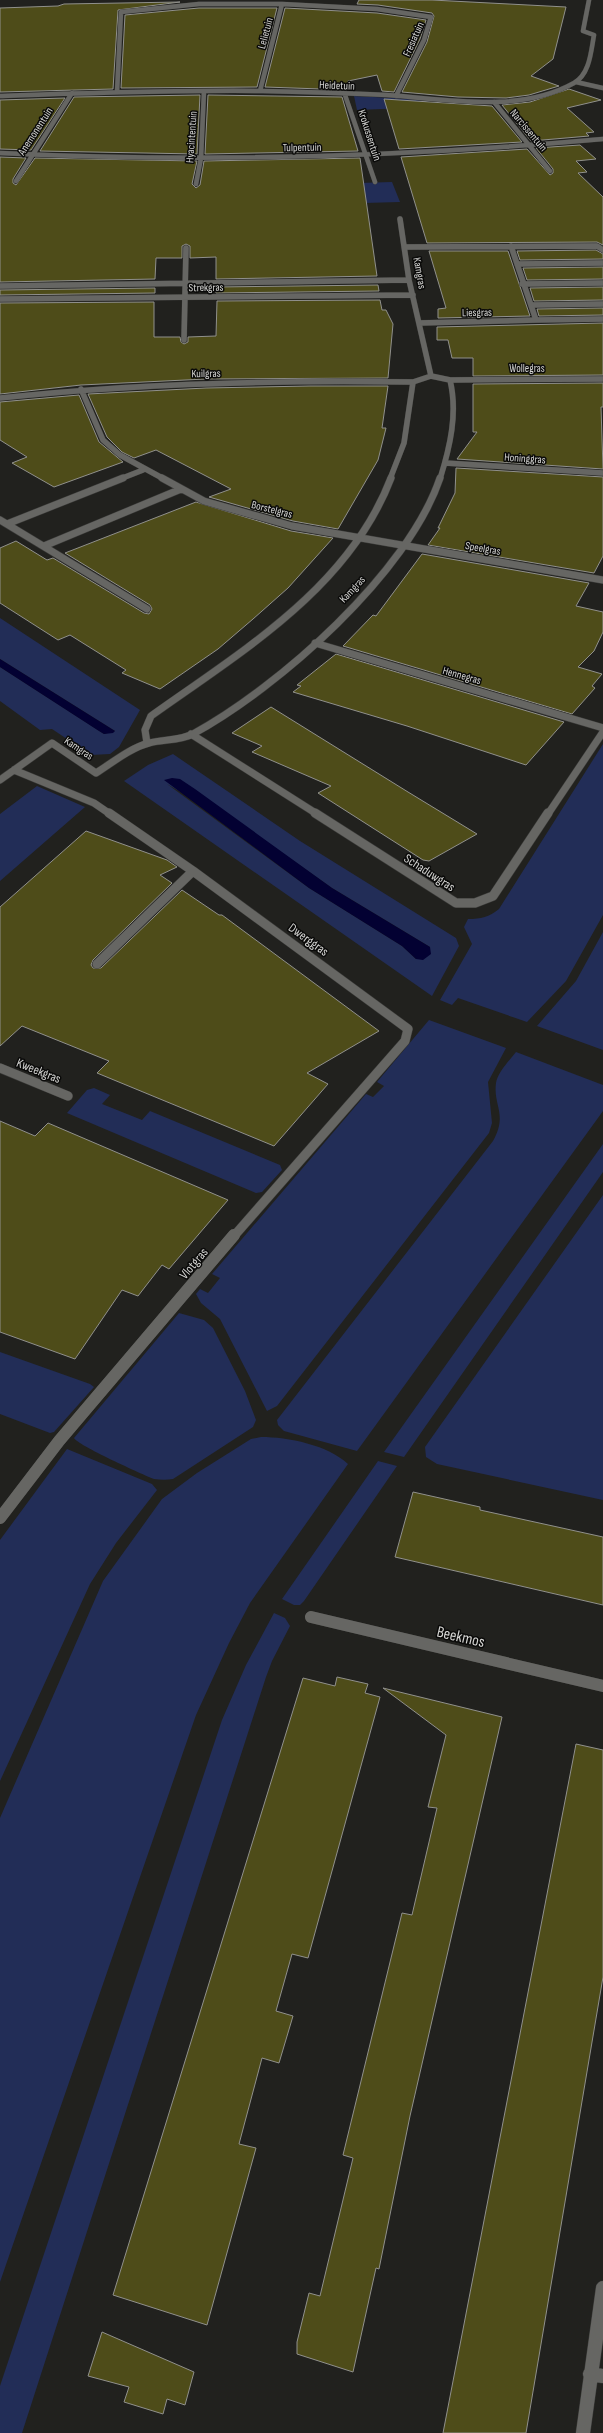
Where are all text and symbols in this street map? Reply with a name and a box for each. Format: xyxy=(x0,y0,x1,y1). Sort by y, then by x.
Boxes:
street label: Lelietuin xyxy=(255,16,276,50)
street label: Fresiatuin xyxy=(400,20,427,59)
street label: Heidetuin xyxy=(319,78,355,93)
street label: Anemonentuin xyxy=(15,105,56,158)
street label: Narcissentuin xyxy=(507,107,550,154)
street label: Krokussentuin xyxy=(355,108,384,163)
street label: Hyacintentuin xyxy=(183,110,200,164)
street label: Tulpentuin xyxy=(282,141,322,154)
street label: Kamgras xyxy=(410,256,429,290)
street label: Strekgras xyxy=(188,281,224,294)
street label: Liesgras xyxy=(462,306,492,319)
street label: Wollegras xyxy=(509,362,545,375)
street label: Kuilgras xyxy=(191,367,221,380)
street label: Honinggras xyxy=(504,451,546,466)
street label: Borstelgras xyxy=(250,498,294,521)
street label: Speelgras xyxy=(464,539,502,558)
street label: Kamgras xyxy=(337,573,368,605)
street label: Hennegras xyxy=(441,664,483,687)
street label: Kamgras xyxy=(62,734,96,763)
street label: Schaduwgras xyxy=(401,850,458,895)
street label: Dwerggras xyxy=(285,920,332,960)
street label: Kweekgras xyxy=(14,1055,63,1087)
street label: Vlotgras xyxy=(176,1244,212,1283)
street label: Beekmos xyxy=(435,1623,487,1652)

